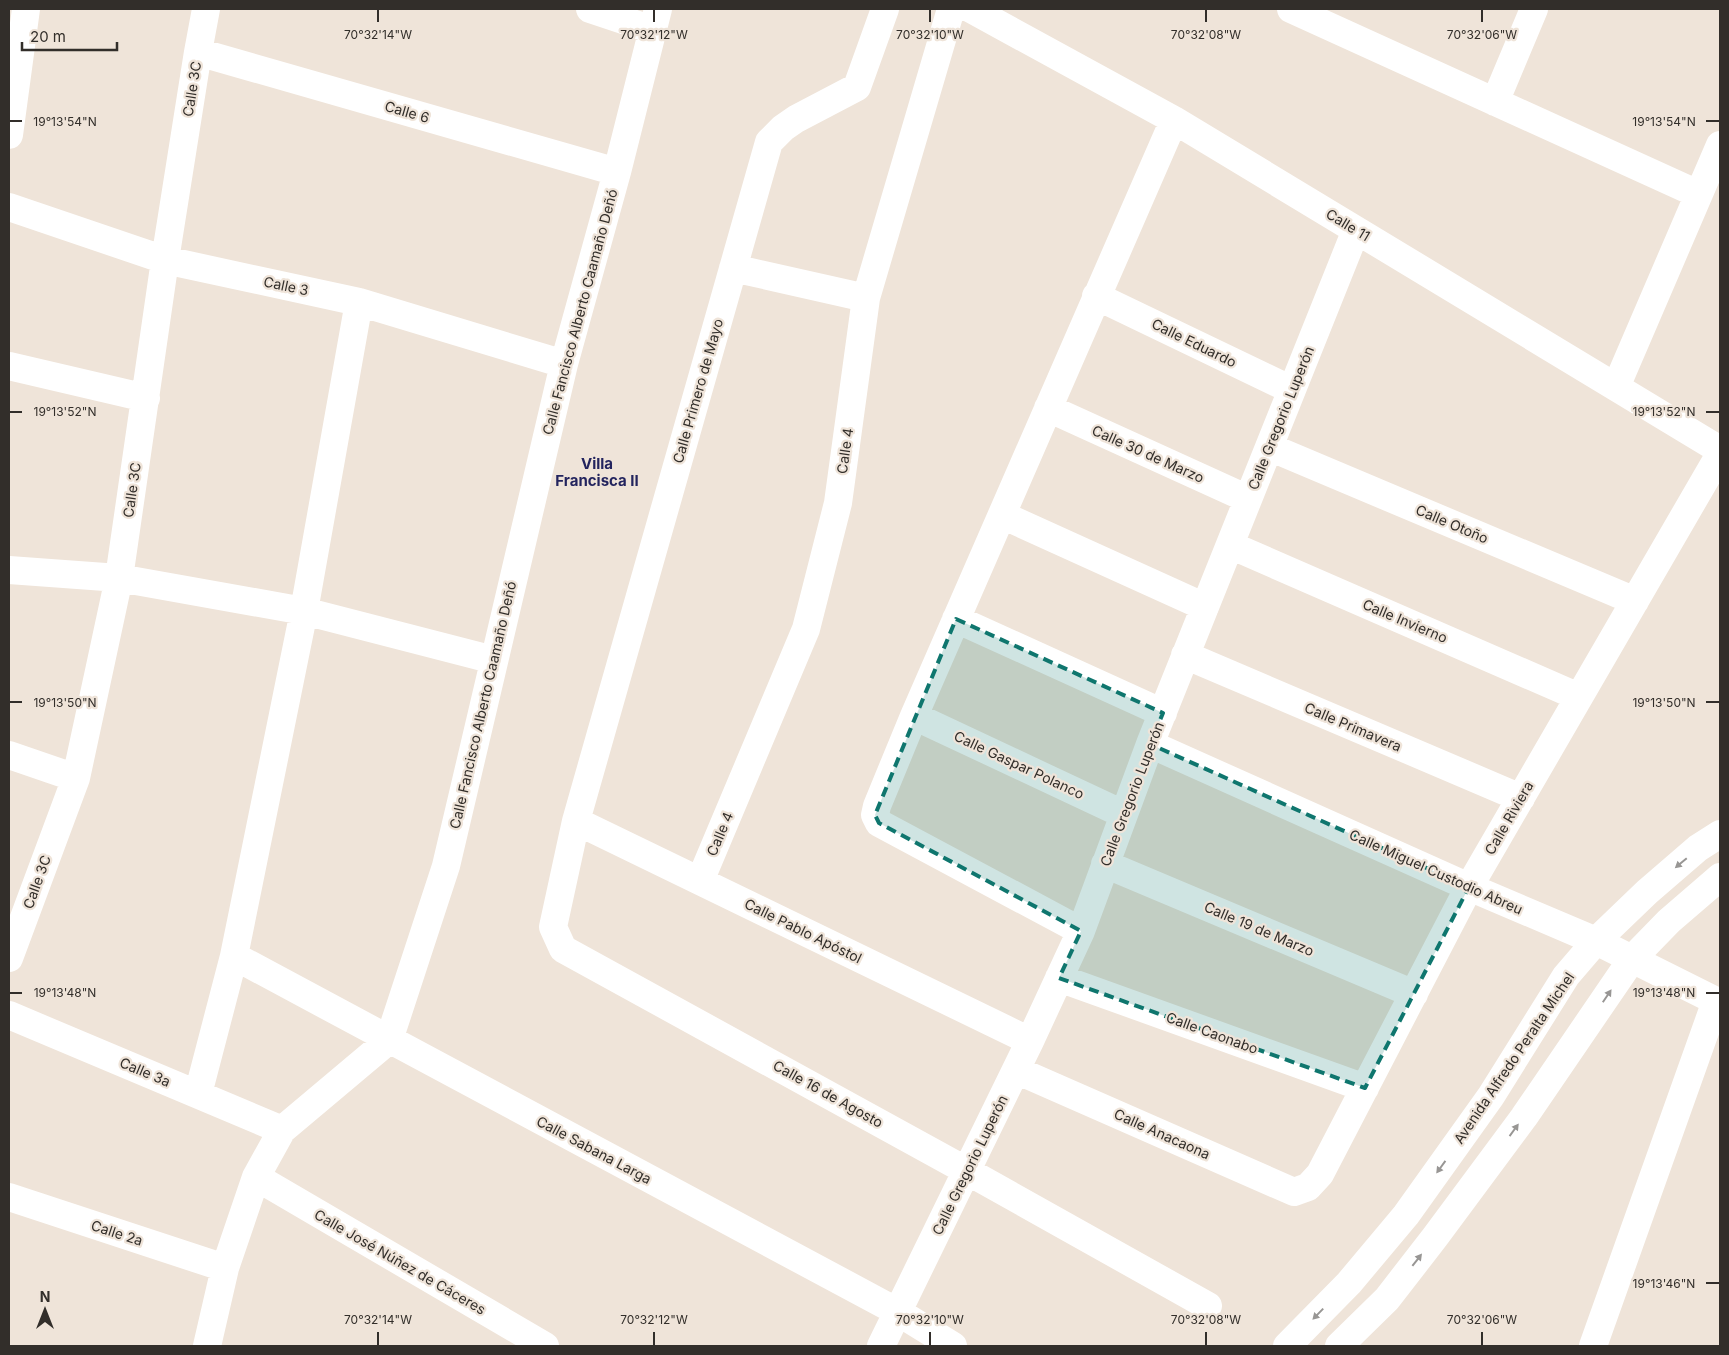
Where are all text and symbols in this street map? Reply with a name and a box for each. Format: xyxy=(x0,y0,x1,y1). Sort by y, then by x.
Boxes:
scale bar xyxy=(22,20,118,52)
text: 20 m xyxy=(30,27,66,46)
text: 70°32'14"W xyxy=(344,27,412,42)
text: 70°32'12"W xyxy=(620,27,688,42)
text: 70°32'10"W xyxy=(896,27,964,42)
text: 70°32'08"W xyxy=(1171,27,1241,42)
text: 70°32'06"W xyxy=(1447,27,1517,42)
street label: Calle 3C xyxy=(179,60,204,118)
street label: Calle 6 xyxy=(383,97,431,126)
text: 19°13'54"N xyxy=(33,114,97,129)
text: 19°13'54"N xyxy=(1632,114,1696,129)
street label: Calle Fancisco Alberto Caamaño Deñó xyxy=(538,187,621,437)
street label: Calle 11 xyxy=(1323,205,1373,244)
street label: Calle 3 xyxy=(262,272,310,299)
street label: Calle Eduardo xyxy=(1149,315,1239,370)
street label: Calle Primero de Mayo xyxy=(669,317,726,465)
street label: Calle Gregorio Luperón xyxy=(1244,343,1317,492)
text: 19°13'52"N xyxy=(34,404,96,419)
text: 19°13'52"N xyxy=(1633,404,1695,419)
street label: Calle 30 de Marzo xyxy=(1090,421,1207,486)
street label: Calle 4 xyxy=(833,427,856,475)
district label: Villa Francisca II xyxy=(555,454,639,490)
street label: Calle 3C xyxy=(119,461,144,519)
street label: Calle Otoño xyxy=(1413,501,1491,546)
street label: Calle Fancisco Alberto Caamaño Deñó xyxy=(446,579,519,830)
street label: Calle Invierno xyxy=(1360,595,1450,646)
text: 19°13'50"N xyxy=(33,695,97,710)
text: 19°13'50"N xyxy=(1632,695,1696,710)
street label: Calle Primavera xyxy=(1302,698,1404,755)
street label: Calle Gregorio Luperón xyxy=(1096,719,1167,868)
street label: Calle Gaspar Polanco xyxy=(951,727,1087,802)
street label: Calle Riviera xyxy=(1481,778,1536,857)
street label: Calle 4 xyxy=(703,809,736,858)
street label: Calle Miguel Custodio Abreu xyxy=(1347,826,1526,918)
street label: Calle 3C xyxy=(19,853,54,911)
one-way arrow xyxy=(1675,857,1688,868)
street label: Calle Pablo Apóstol xyxy=(742,895,865,966)
street label: Calle 19 de Marzo xyxy=(1202,898,1317,959)
street label: Avenida Alfredo Peralta Michel xyxy=(1450,969,1577,1147)
text: 19°13'48"N xyxy=(34,985,96,1000)
text: 19°13'48"N xyxy=(1633,985,1695,1000)
one-way arrow xyxy=(1602,990,1612,1003)
street label: Calle Caonabo xyxy=(1164,1008,1260,1057)
street label: Calle 3a xyxy=(117,1053,173,1090)
street label: Calle 16 de Agosto xyxy=(770,1056,886,1131)
street label: Calle Gregorio Luperón xyxy=(928,1092,1011,1237)
street label: Calle Anacaona xyxy=(1112,1105,1213,1162)
street label: Calle Sabana Larga xyxy=(534,1112,655,1187)
one-way arrow xyxy=(1509,1123,1519,1137)
one-way arrow xyxy=(1436,1160,1446,1173)
street label: Calle José Núñez de Cáceres xyxy=(312,1205,489,1318)
street label: Calle 2a xyxy=(89,1216,145,1249)
one-way arrow xyxy=(1412,1253,1422,1267)
text: 19°13'46"N xyxy=(1633,1276,1695,1291)
north arrow xyxy=(20,1285,70,1335)
text: N xyxy=(40,1288,50,1305)
one-way arrow xyxy=(1312,1308,1324,1320)
text: 70°32'14"W xyxy=(344,1312,412,1327)
text: 70°32'12"W xyxy=(620,1312,688,1327)
text: 70°32'10"W xyxy=(896,1312,964,1327)
text: 70°32'08"W xyxy=(1171,1312,1241,1327)
text: 70°32'06"W xyxy=(1447,1312,1517,1327)

